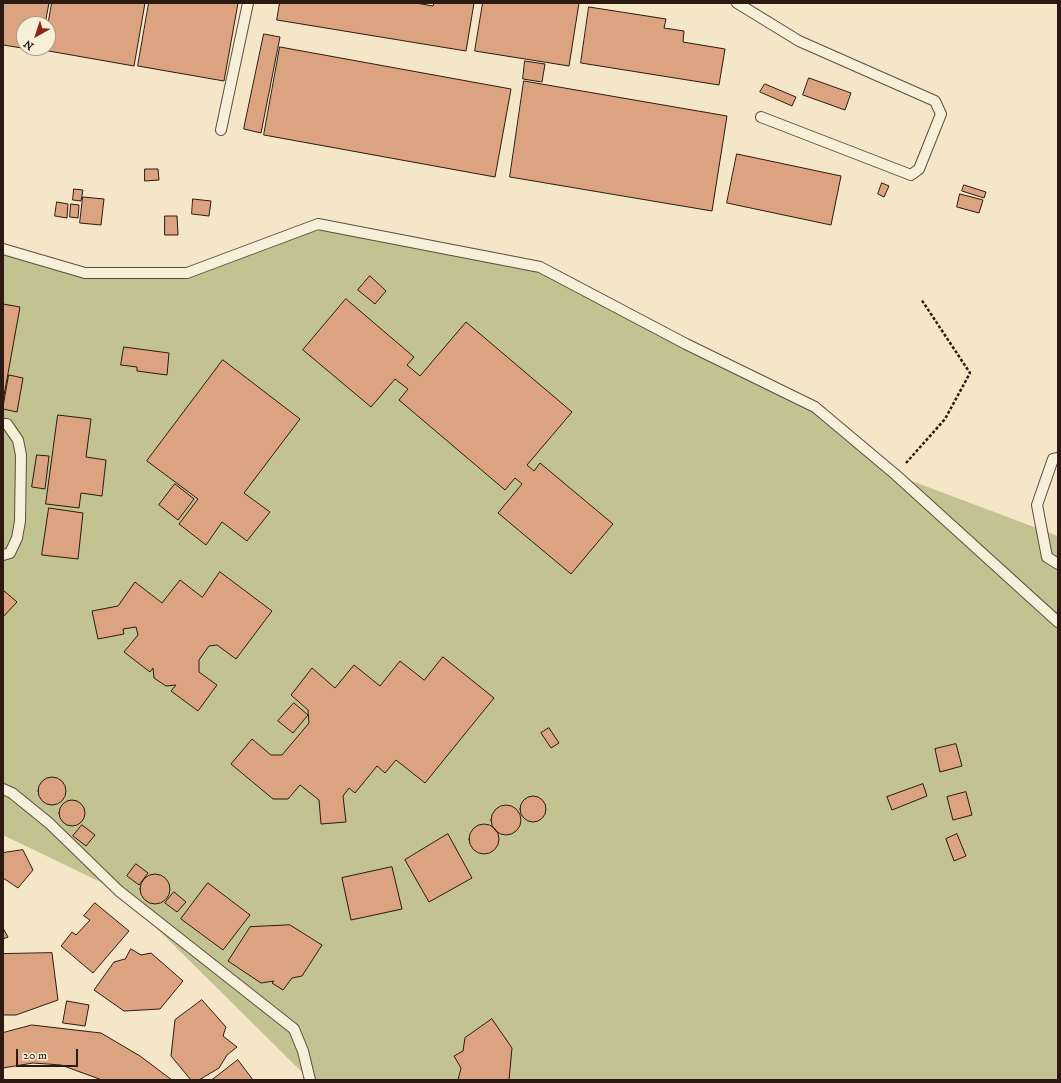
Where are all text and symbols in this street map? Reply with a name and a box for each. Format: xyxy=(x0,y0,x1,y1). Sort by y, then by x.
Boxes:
north arrow xyxy=(16,16,56,56)
text: N xyxy=(21,36,37,53)
scale bar xyxy=(18,1041,80,1067)
text: 20 m xyxy=(23,1048,47,1063)

